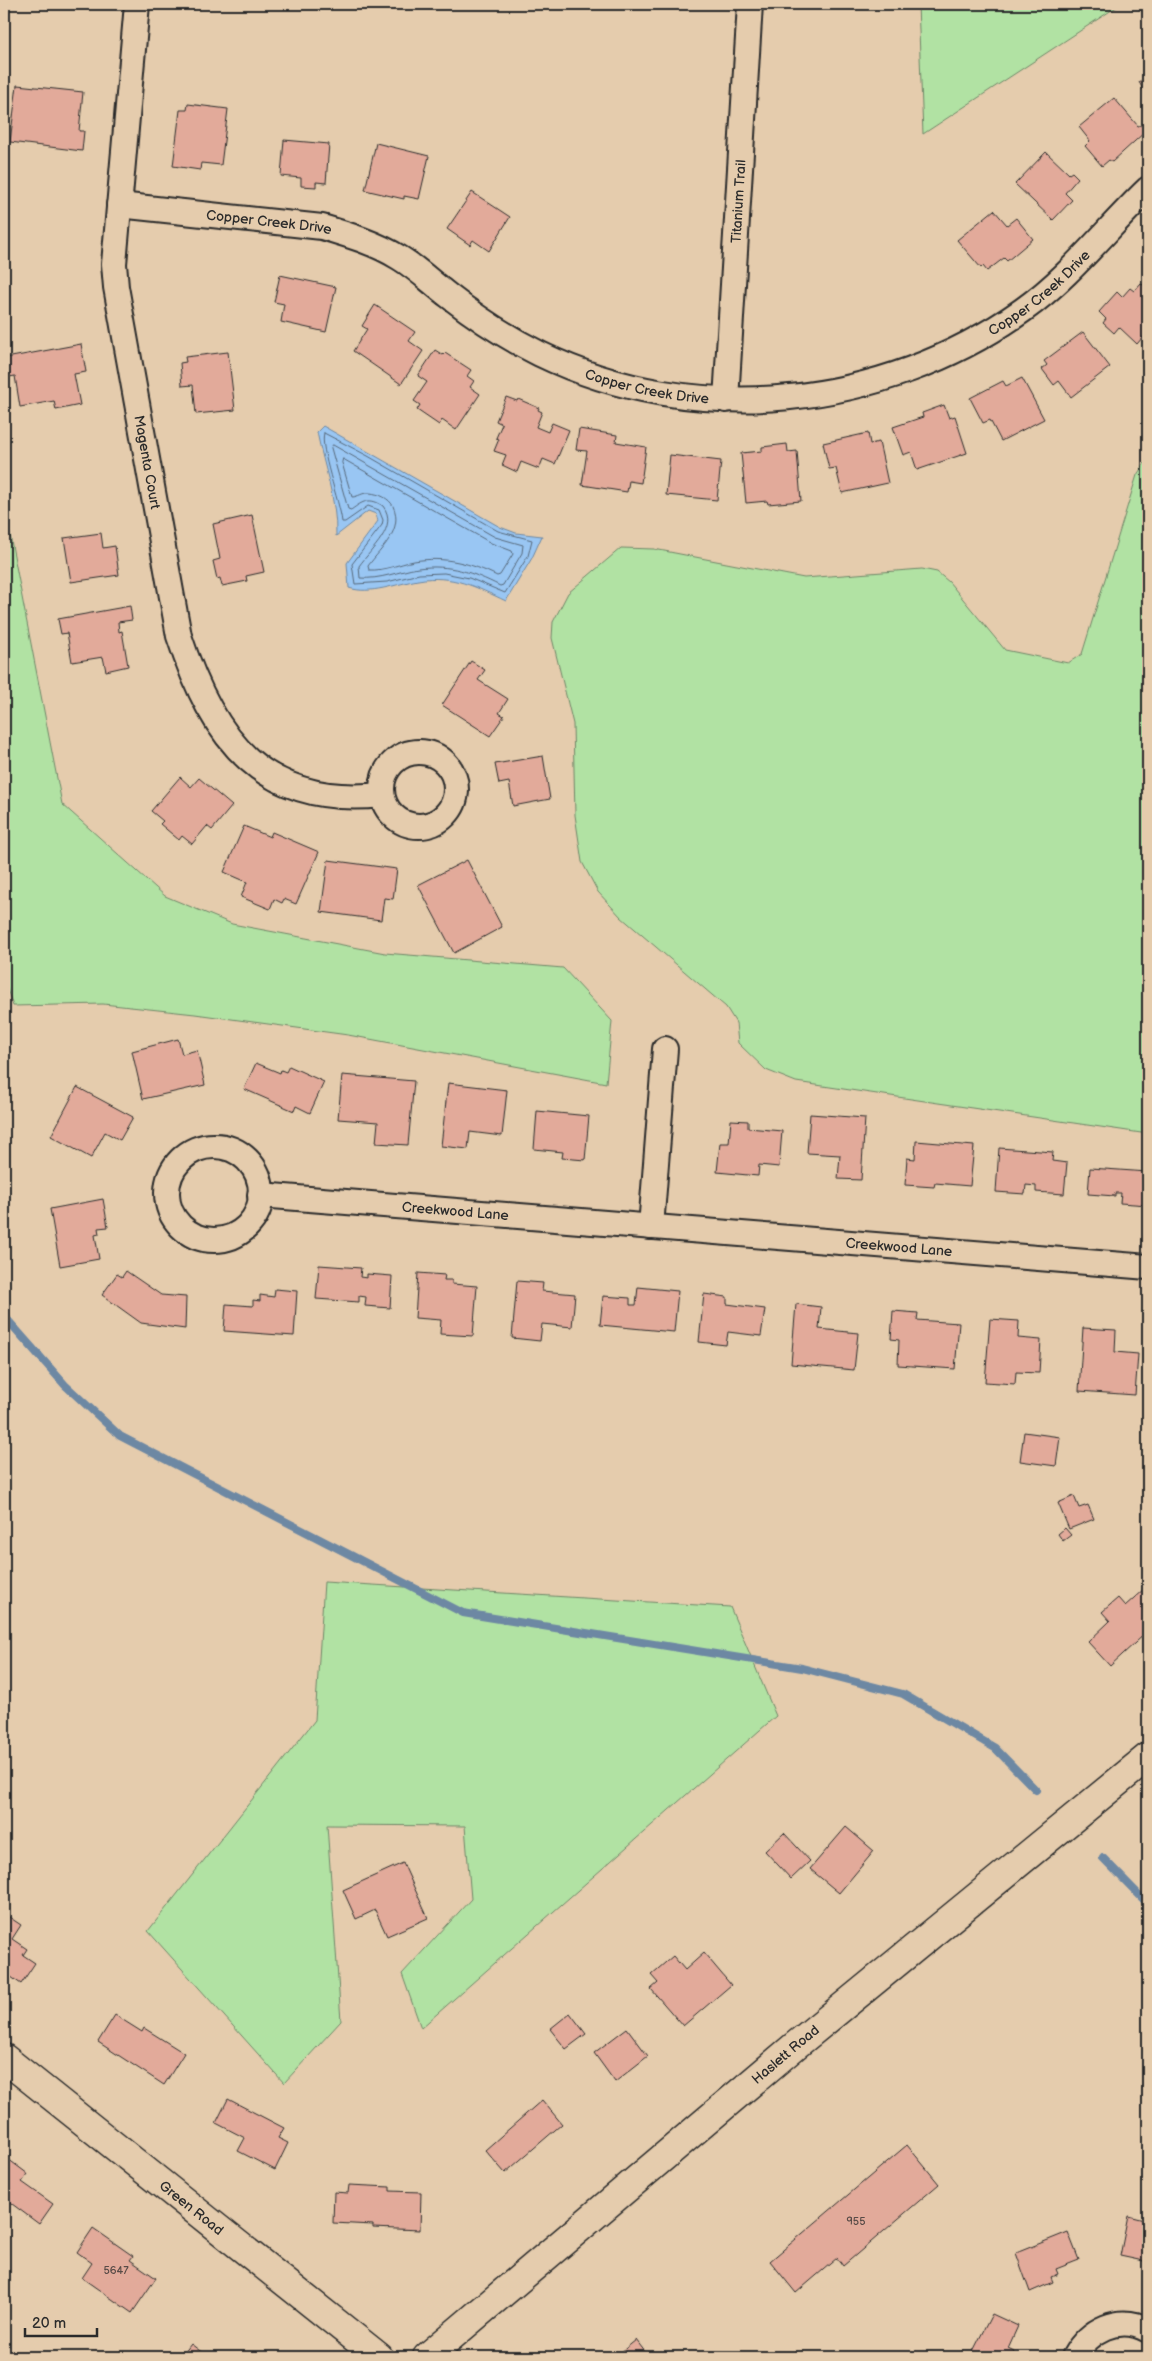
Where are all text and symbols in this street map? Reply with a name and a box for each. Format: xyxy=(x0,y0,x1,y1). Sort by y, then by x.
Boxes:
street label: Titanium Trail xyxy=(727,159,749,244)
street label: Copper Creek Drive xyxy=(205,206,334,238)
street label: Copper Creek Drive xyxy=(985,247,1093,339)
street label: Copper Creek Drive xyxy=(583,365,710,407)
street label: Magenta Court xyxy=(131,414,165,511)
street label: Creekwood Lane xyxy=(401,1198,509,1224)
street label: Creekwood Lane xyxy=(845,1234,953,1260)
street label: Haslett Road xyxy=(748,2021,822,2087)
street label: Green Road xyxy=(156,2177,227,2238)
house number: 955 xyxy=(847,2215,865,2228)
house number: 5647 xyxy=(103,2264,129,2277)
scale bar xyxy=(25,2306,98,2338)
text: 20 m xyxy=(32,2314,66,2333)

